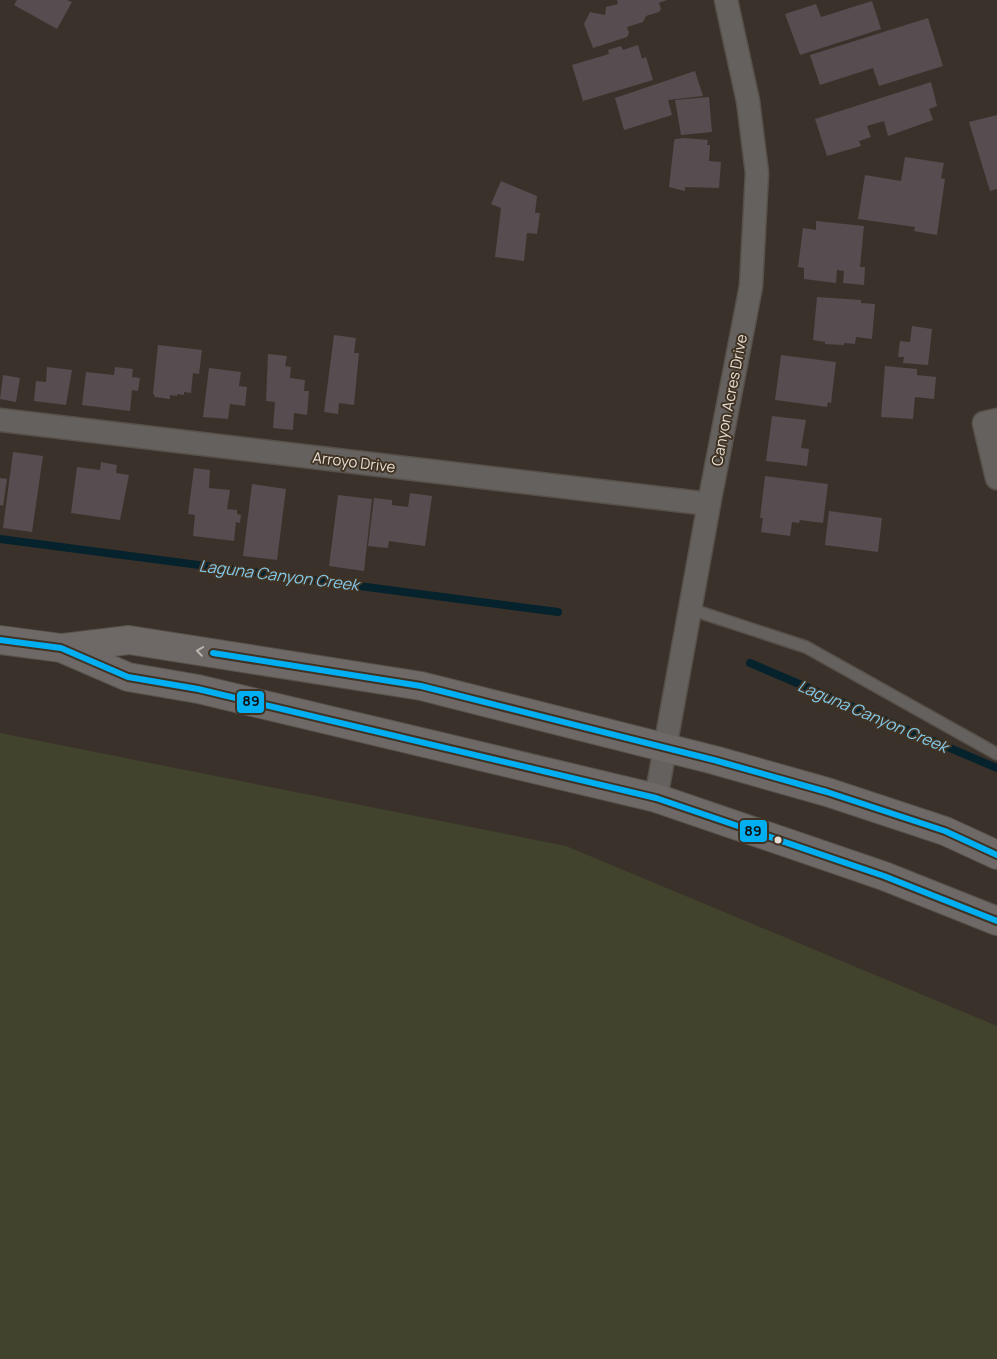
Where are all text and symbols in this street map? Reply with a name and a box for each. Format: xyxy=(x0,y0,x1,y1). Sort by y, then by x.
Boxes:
street label: Canyon Acres Drive xyxy=(706,332,752,468)
street label: Arroyo Drive xyxy=(311,447,397,478)
water label: Laguna Canyon Creek xyxy=(198,554,362,596)
one-way arrow xyxy=(196,647,205,657)
water label: Laguna Canyon Creek xyxy=(795,674,953,758)
line badge: 89 xyxy=(236,690,265,714)
text: 89 xyxy=(242,691,260,710)
line badge: 89 xyxy=(739,819,768,843)
text: 89 xyxy=(744,821,762,840)
unlabelled marker xyxy=(773,835,783,845)

